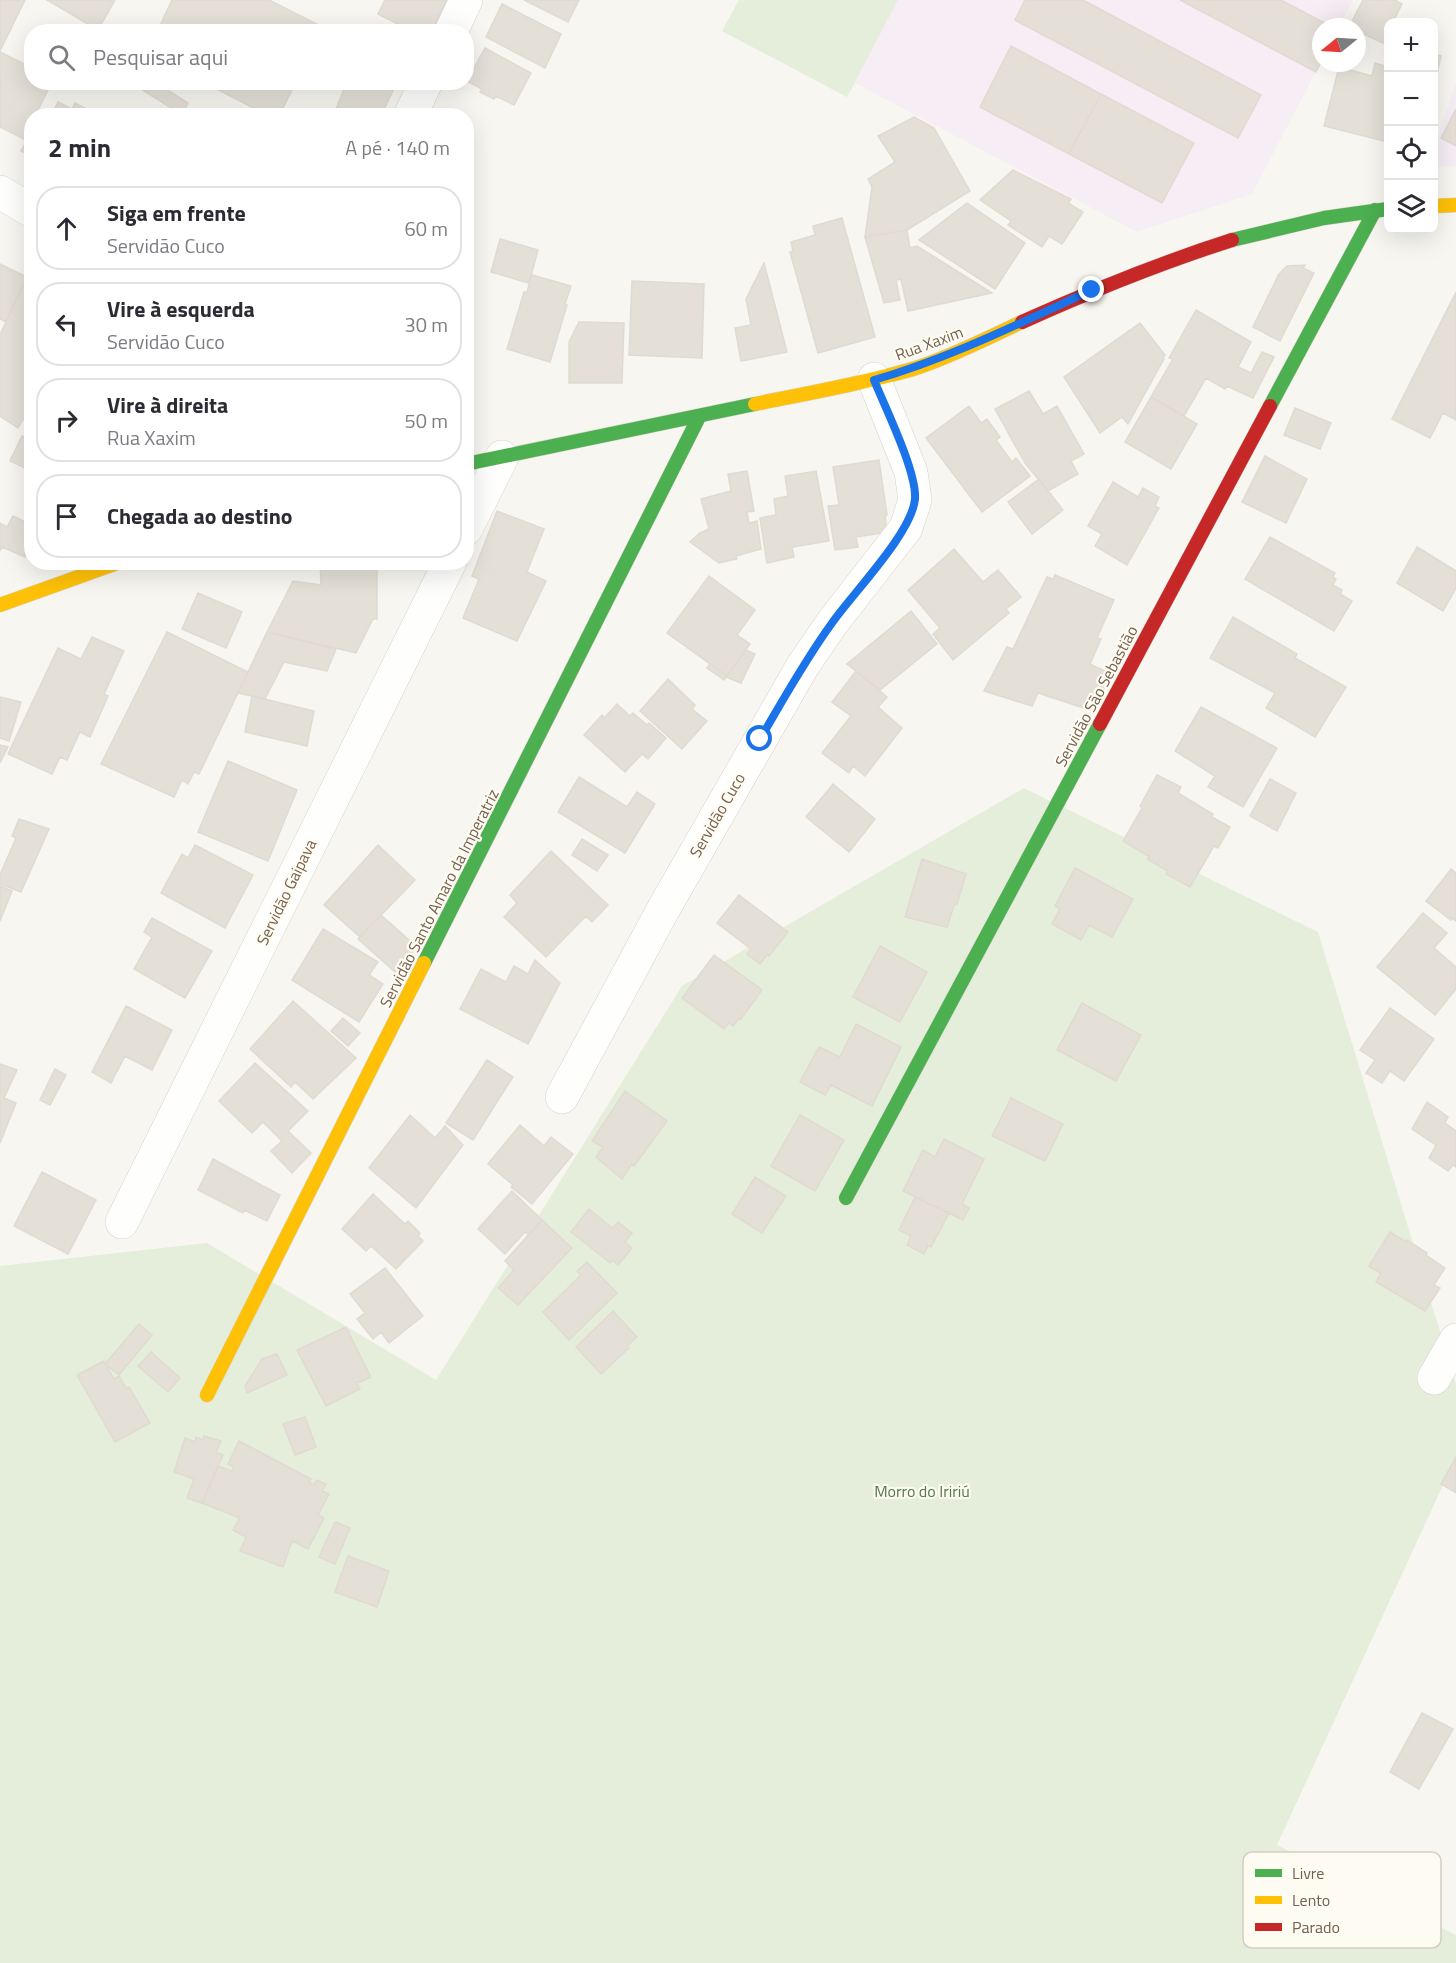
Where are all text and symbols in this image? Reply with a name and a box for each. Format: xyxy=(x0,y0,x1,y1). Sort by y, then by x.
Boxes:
north arrow xyxy=(1312,18,1366,72)
map controls xyxy=(1384,18,1438,234)
button: + xyxy=(1384,18,1438,72)
search box xyxy=(24,24,474,90)
text: Pesquisar aqui xyxy=(93,40,228,74)
icon: search xyxy=(45,41,78,74)
button: − xyxy=(1384,72,1438,126)
button: locate xyxy=(1384,126,1438,180)
text: 2 min xyxy=(48,128,111,167)
text: A pé · 140 m xyxy=(345,132,450,163)
button: layers xyxy=(1384,180,1438,234)
text: Siga em frente xyxy=(107,196,246,230)
icon: ahead xyxy=(50,212,83,245)
text: 60 m xyxy=(404,213,448,244)
text: Servidão Cuco xyxy=(107,230,225,261)
route end xyxy=(1078,276,1104,302)
text: Vire à esquerda xyxy=(107,292,255,326)
icon: left xyxy=(50,308,83,341)
text: 30 m xyxy=(404,309,448,340)
street label: Rua Xaxim xyxy=(892,320,966,366)
text: Servidão Cuco xyxy=(107,326,225,357)
text: Vire à direita xyxy=(107,388,228,422)
icon: right xyxy=(50,404,83,437)
text: 50 m xyxy=(404,405,448,436)
text: Rua Xaxim xyxy=(107,422,196,453)
text: Chegada ao destino xyxy=(107,499,293,533)
icon: arrive xyxy=(50,500,83,533)
street label: Servidão São Sebastião xyxy=(1049,621,1143,771)
route start xyxy=(746,725,772,751)
street label: Servidão Cuco xyxy=(683,768,751,862)
street label: Servidão Santo Amaro da Imperatriz xyxy=(373,785,505,1011)
street label: Servidão Gaipava xyxy=(250,835,322,949)
park label: Morro do Iririú xyxy=(874,1479,970,1503)
legend xyxy=(1243,1852,1441,1948)
text: Livre xyxy=(1292,1861,1324,1885)
text: Lento xyxy=(1292,1888,1330,1912)
text: Parado xyxy=(1292,1915,1340,1939)

